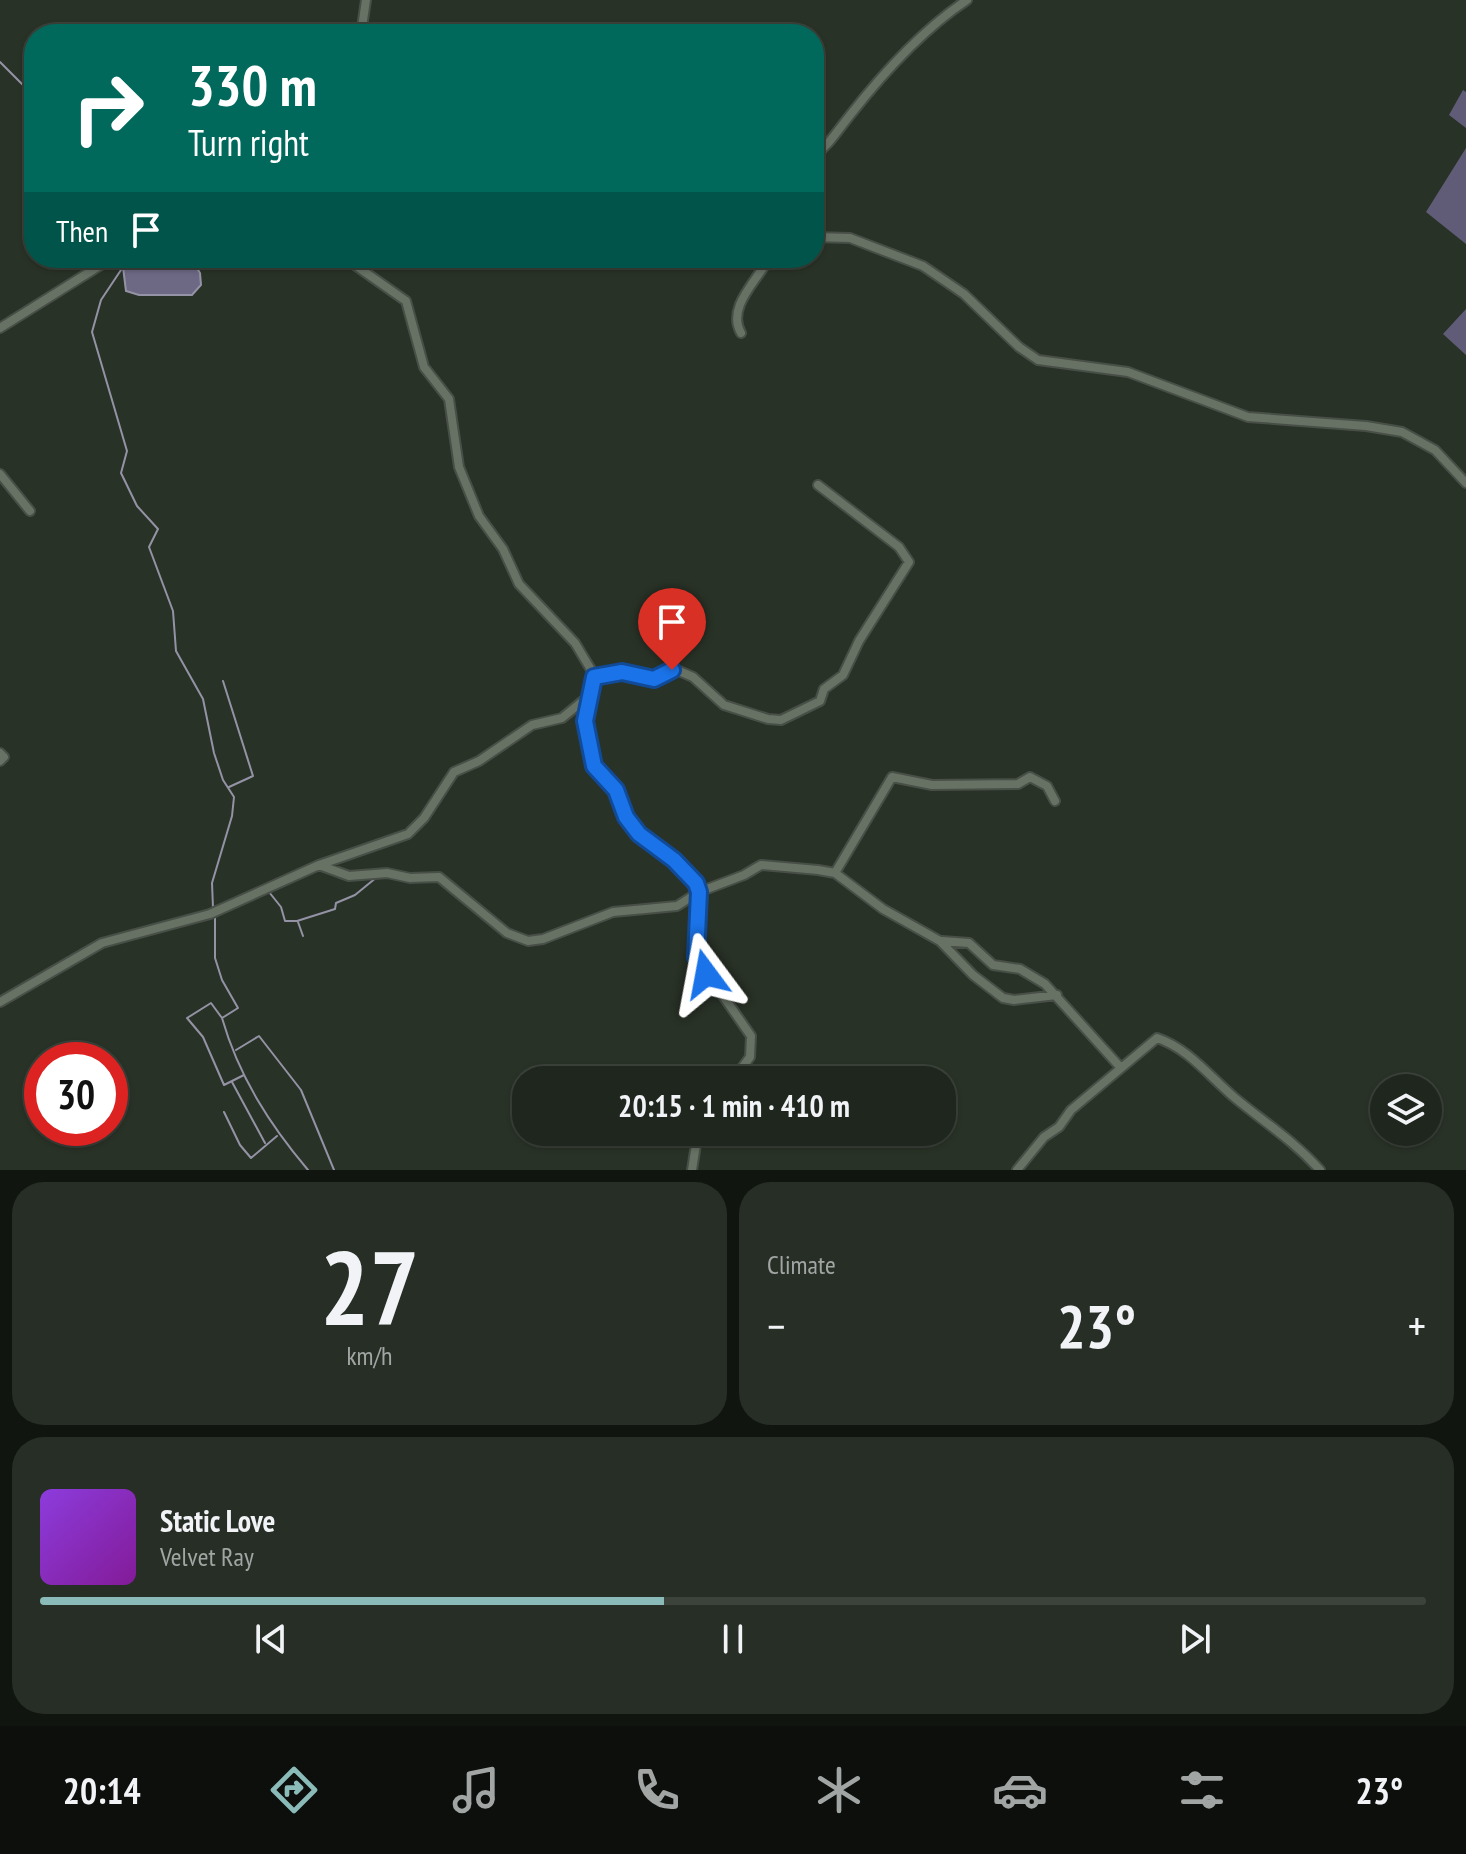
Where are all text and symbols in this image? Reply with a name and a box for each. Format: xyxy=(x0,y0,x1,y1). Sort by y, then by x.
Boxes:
text: 330 m xyxy=(188,49,317,121)
icon: right xyxy=(56,56,160,160)
text: Turn right xyxy=(188,119,309,166)
icon: arrive xyxy=(124,208,168,252)
text: Then xyxy=(56,211,108,250)
pin xyxy=(638,588,706,670)
icon: arrive xyxy=(650,600,694,644)
position arrow xyxy=(664,932,748,1016)
speed limit sign: 30 xyxy=(24,1042,128,1146)
map controls xyxy=(1370,1074,1442,1146)
button: layers xyxy=(1370,1074,1442,1146)
text: 20:15 · 1 min · 410 m xyxy=(618,1086,850,1125)
text: 27 xyxy=(320,1219,419,1354)
text: Climate xyxy=(767,1248,836,1281)
text: 23° xyxy=(1057,1287,1136,1365)
text: − xyxy=(767,1297,785,1354)
text: + xyxy=(1408,1297,1426,1354)
text: km/h xyxy=(346,1339,393,1372)
text: Static Love xyxy=(160,1501,275,1540)
text: Velvet Ray xyxy=(160,1540,254,1573)
icon: previous xyxy=(249,1617,293,1661)
icon: pause xyxy=(711,1617,755,1661)
icon: next xyxy=(1173,1617,1217,1661)
icon: directions xyxy=(266,1762,322,1818)
icon: music xyxy=(448,1762,504,1818)
icon: phone xyxy=(629,1762,685,1818)
icon: climate xyxy=(811,1762,867,1818)
icon: car xyxy=(992,1762,1048,1818)
icon: filters xyxy=(1174,1762,1230,1818)
text: 20:14 xyxy=(63,1767,141,1814)
text: 23° xyxy=(1356,1767,1403,1814)

